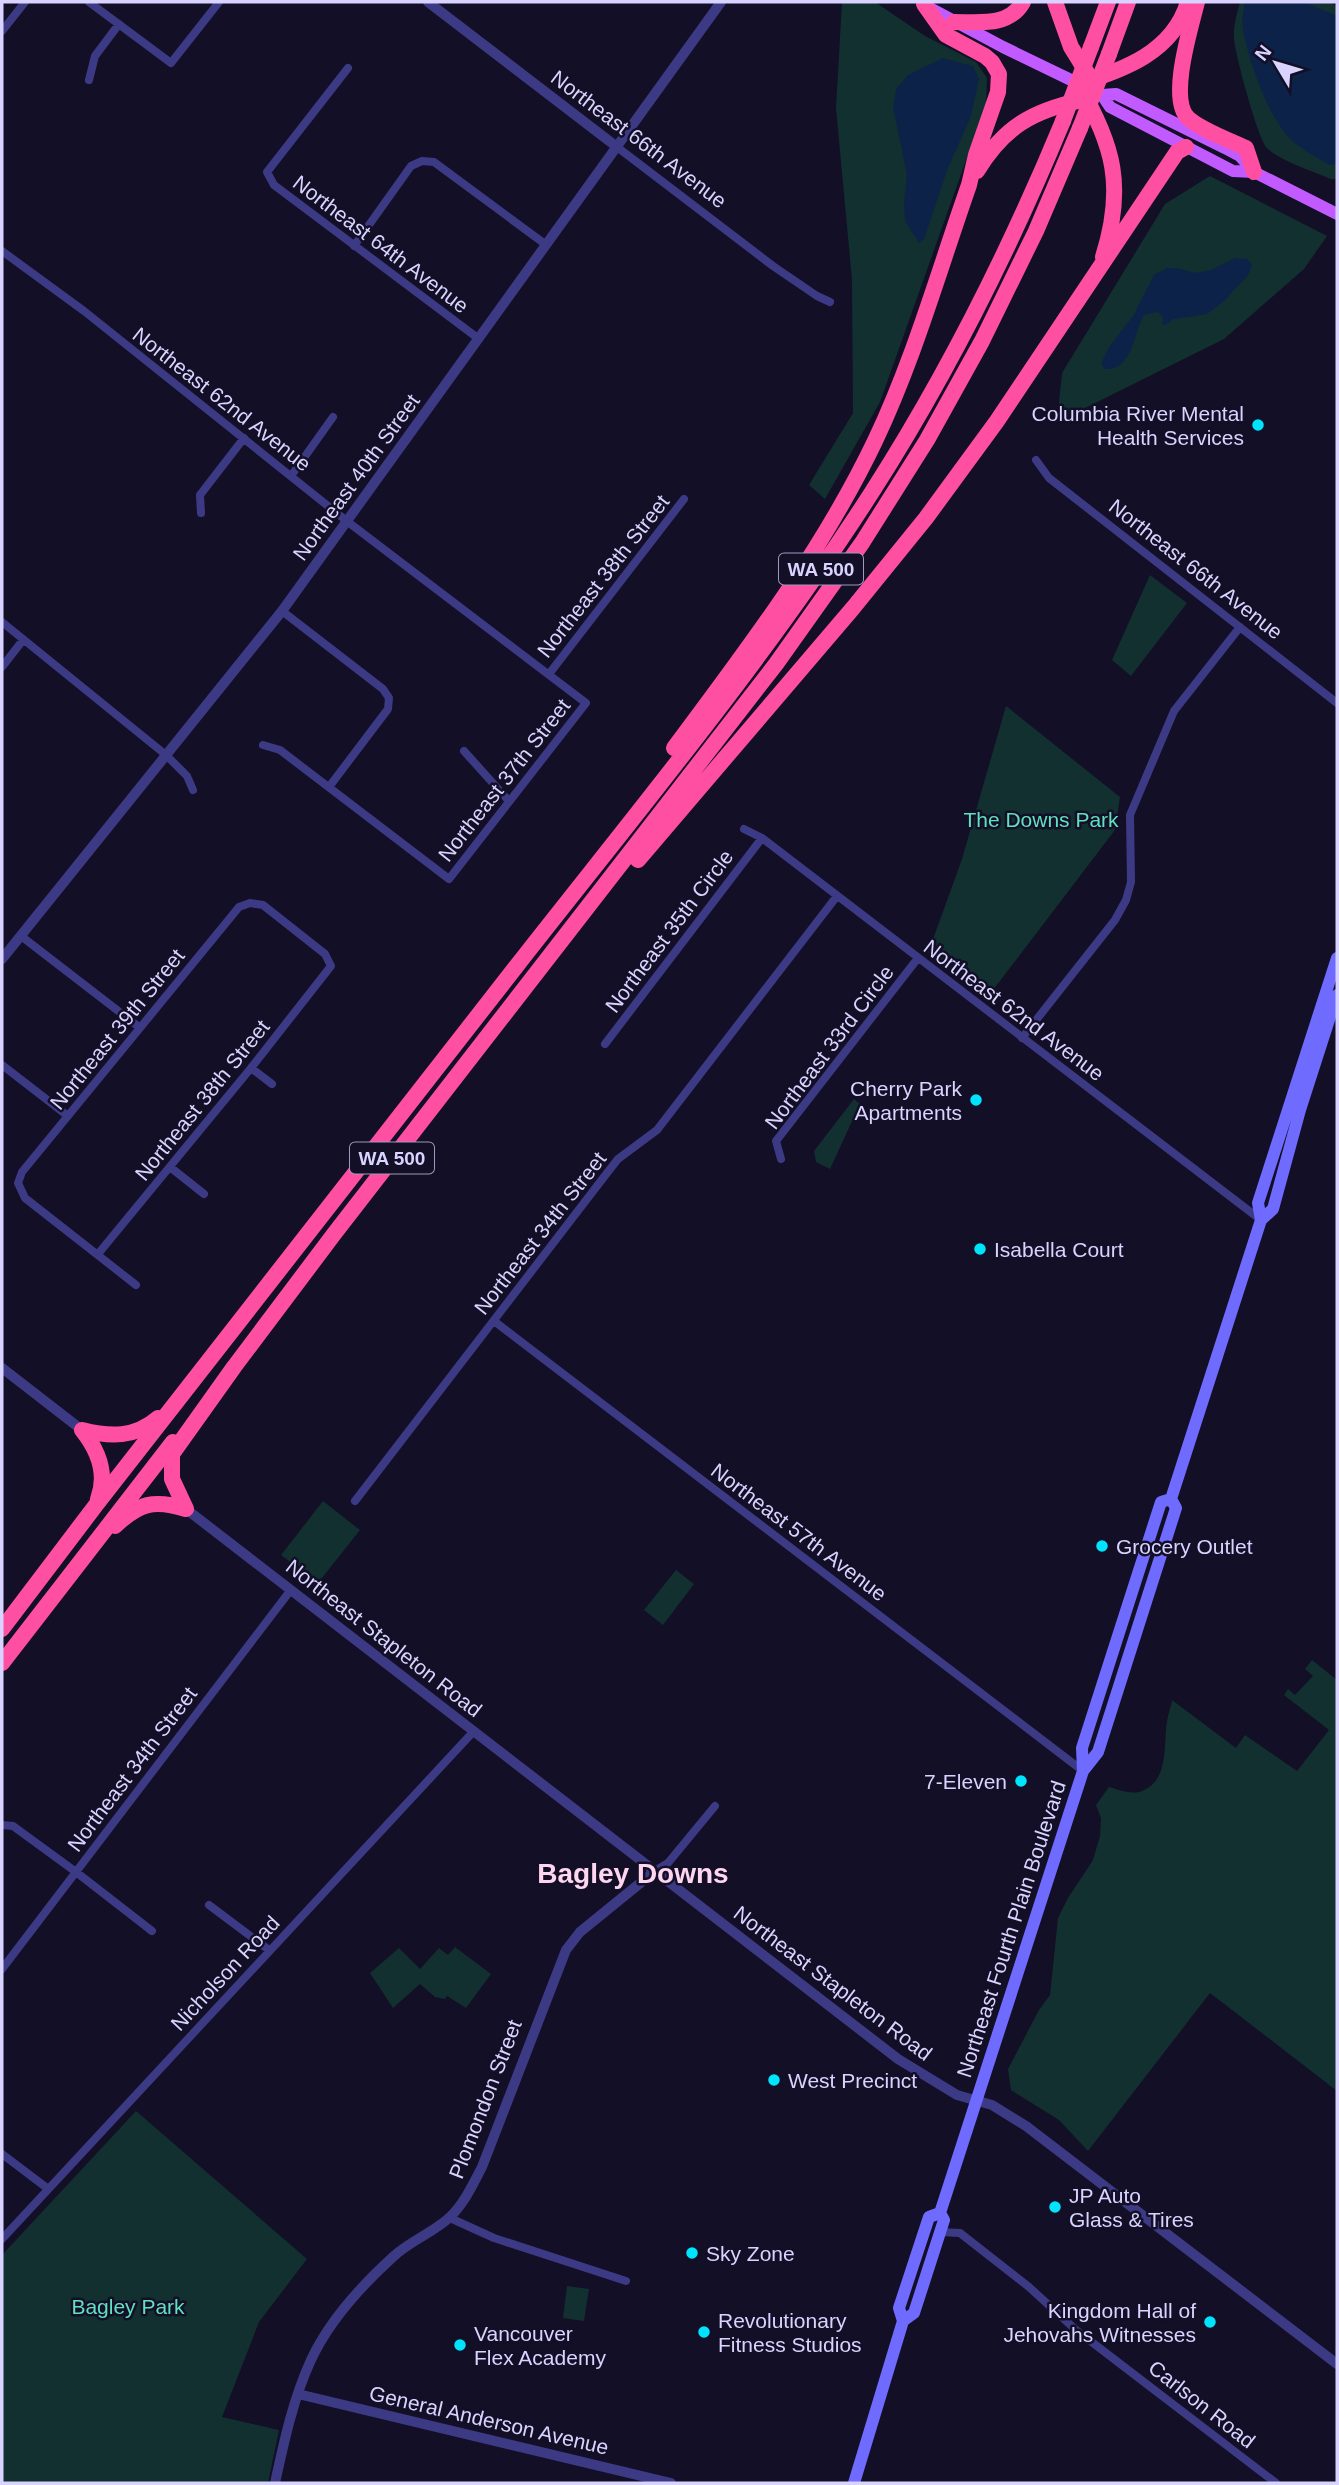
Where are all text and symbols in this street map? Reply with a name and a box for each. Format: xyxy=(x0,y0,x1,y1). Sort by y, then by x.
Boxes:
north arrow xyxy=(1241,28,1311,98)
text: N xyxy=(1250,41,1275,65)
street label: Northeast 66th Avenue xyxy=(547,66,731,212)
street label: Northeast 64th Avenue xyxy=(289,171,473,317)
street label: Northeast 62nd Avenue xyxy=(129,322,315,476)
street label: Northeast 40th Street xyxy=(288,389,424,565)
place label: Columbia River Mental Health Services xyxy=(1032,402,1244,449)
marker: Columbia River Mental Health Services xyxy=(1250,417,1266,433)
street label: Northeast 38th Street xyxy=(532,490,674,662)
street label: Northeast 66th Avenue xyxy=(1105,494,1287,644)
road number: WA 500 xyxy=(779,554,863,584)
street label: Northeast 37th Street xyxy=(433,694,575,866)
park label: The Downs Park xyxy=(963,808,1119,831)
street label: Northeast 35th Circle xyxy=(600,845,738,1017)
street label: Northeast 62nd Avenue xyxy=(920,935,1108,1085)
street label: Northeast 39th Street xyxy=(45,944,189,1114)
street label: Northeast 33rd Circle xyxy=(760,961,898,1133)
street label: Northeast 38th Street xyxy=(130,1015,274,1185)
place label: Cherry Park Apartments xyxy=(850,1077,962,1124)
marker: Cherry Park Apartments xyxy=(968,1092,984,1108)
road number: WA 500 xyxy=(350,1142,434,1174)
street label: Northeast 34th Street xyxy=(469,1147,611,1319)
place label: Isabella Court xyxy=(994,1238,1124,1261)
marker: Isabella Court xyxy=(972,1241,988,1257)
street label: Northeast 57th Avenue xyxy=(707,1459,891,1605)
place label: Grocery Outlet xyxy=(1116,1535,1253,1558)
marker: Grocery Outlet xyxy=(1094,1538,1110,1554)
street label: Northeast Stapleton Road xyxy=(282,1555,486,1721)
street label: Northeast 34th Street xyxy=(63,1682,201,1856)
place label: 7-Eleven xyxy=(924,1770,1007,1793)
marker: 7-Eleven xyxy=(1013,1773,1029,1789)
street label: Northeast Fourth Plain Boulevard xyxy=(952,1778,1070,2080)
district label: Bagley Downs xyxy=(537,1858,729,1889)
street label: Northeast Stapleton Road xyxy=(730,1901,936,2065)
street label: Nicholson Road xyxy=(166,1911,284,2035)
street label: Plomondon Street xyxy=(444,2016,526,2182)
place label: West Precinct xyxy=(788,2069,917,2092)
marker: West Precinct xyxy=(766,2072,782,2088)
place label: JP Auto Glass & Tires xyxy=(1069,2184,1194,2231)
marker: JP Auto Glass & Tires xyxy=(1047,2199,1063,2215)
place label: Sky Zone xyxy=(706,2242,795,2265)
marker: Sky Zone xyxy=(684,2245,700,2261)
park label: Bagley Park xyxy=(71,2295,185,2318)
place label: Kingdom Hall of Jehovahs Witnesses xyxy=(1003,2299,1196,2346)
place label: Revolutionary Fitness Studios xyxy=(718,2309,862,2356)
marker: Kingdom Hall of Jehovahs Witnesses xyxy=(1202,2314,1218,2330)
place label: Vancouver Flex Academy xyxy=(474,2322,606,2369)
marker: Revolutionary Fitness Studios xyxy=(696,2324,712,2340)
marker: Vancouver Flex Academy xyxy=(452,2337,468,2353)
street label: Carlson Road xyxy=(1144,2355,1260,2453)
street label: General Anderson Avenue xyxy=(367,2381,611,2459)

